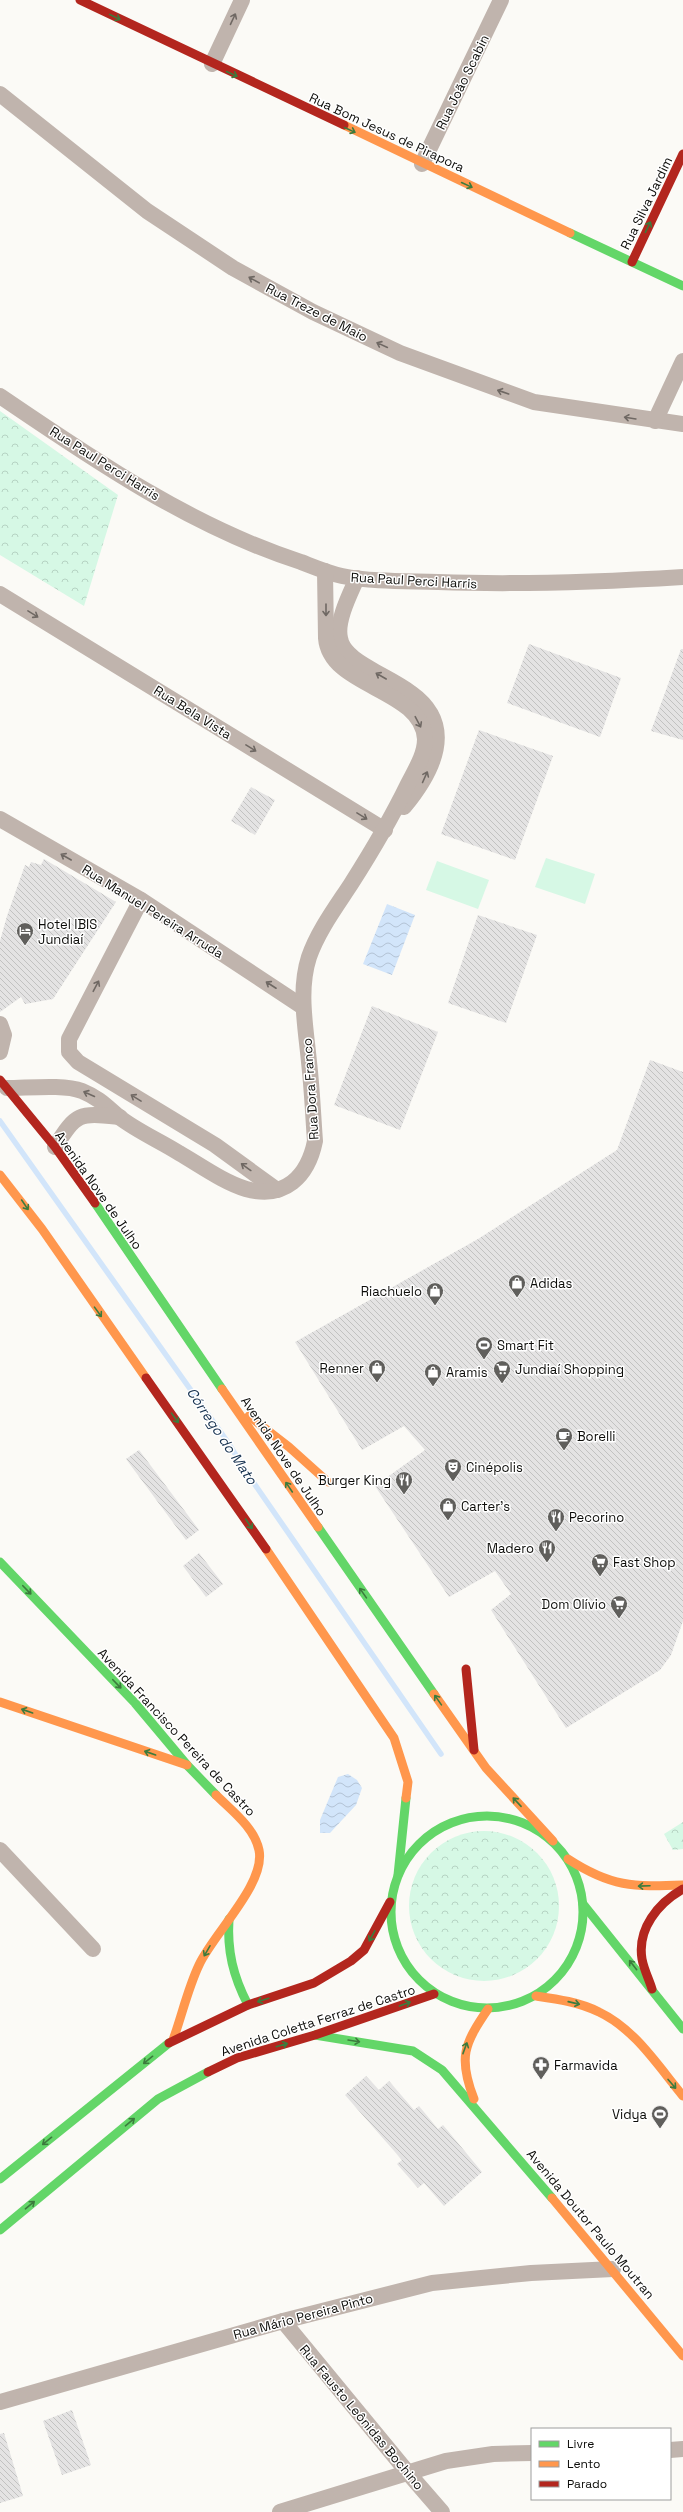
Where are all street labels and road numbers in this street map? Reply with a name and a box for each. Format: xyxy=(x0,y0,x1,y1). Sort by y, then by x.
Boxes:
street label: Rua João Scabin xyxy=(432,32,493,133)
street label: Rua Bom Jesus de Pirapora xyxy=(306,89,468,176)
street label: Rua Silva Jardim xyxy=(617,154,676,252)
street label: Rua Treze de Maio xyxy=(263,279,371,346)
street label: Rua Paul Perci Harris xyxy=(47,423,163,504)
street label: Rua Paul Perci Harris xyxy=(350,569,478,592)
street label: Rua Bela Vista xyxy=(151,682,235,743)
street label: Rua Manuel Pereira Arruda xyxy=(79,861,227,962)
street label: Rua Dora Franco xyxy=(298,1037,323,1140)
street label: Avenida Nove de Julho xyxy=(51,1128,146,1253)
street label: Avenida Nove de Julho xyxy=(237,1393,330,1519)
street label: Avenida Francisco Pereira de Castro xyxy=(94,1645,259,1820)
street label: Avenida Coletta Ferraz de Castro xyxy=(219,1981,417,2060)
street label: Avenida Doutor Paulo Moutran xyxy=(523,2146,658,2303)
street label: Rua Mário Pereira Pinto xyxy=(231,2290,375,2343)
street label: Rua Fausto Leônidas Bochino xyxy=(296,2341,427,2493)

